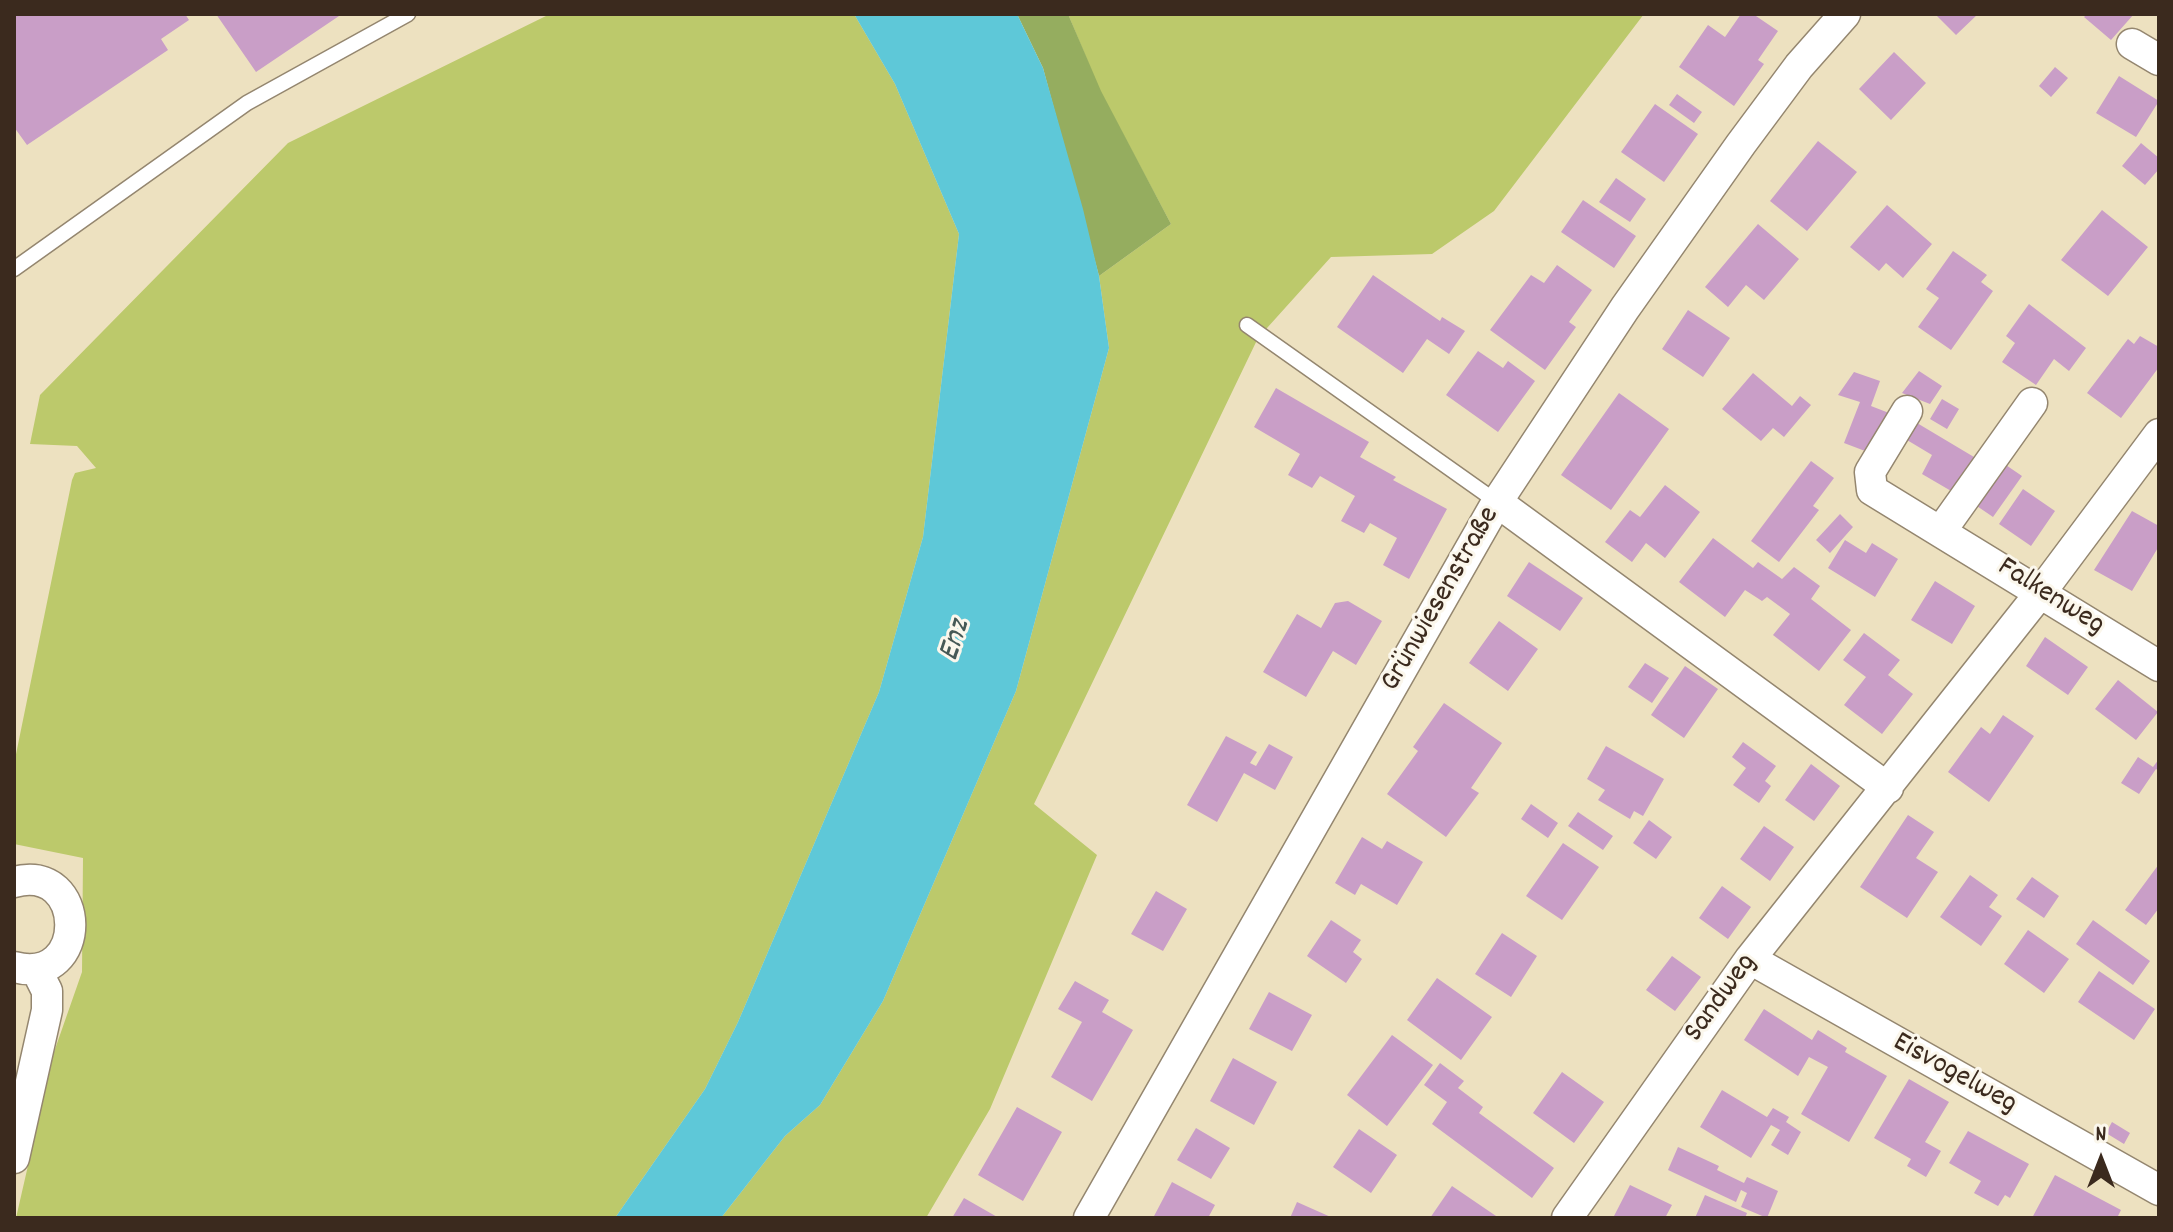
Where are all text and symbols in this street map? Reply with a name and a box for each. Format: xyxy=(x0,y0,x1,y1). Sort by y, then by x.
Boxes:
street label: Grünwiesenstraße xyxy=(1375,501,1509,699)
street label: Falkenweg xyxy=(1990,551,2110,645)
water label: Enz xyxy=(932,615,982,667)
street label: Sandweg xyxy=(1678,948,1766,1050)
street label: Eisvogelweg xyxy=(1885,1026,2023,1124)
north arrow xyxy=(2061,1120,2141,1200)
text: N xyxy=(2096,1120,2106,1151)

